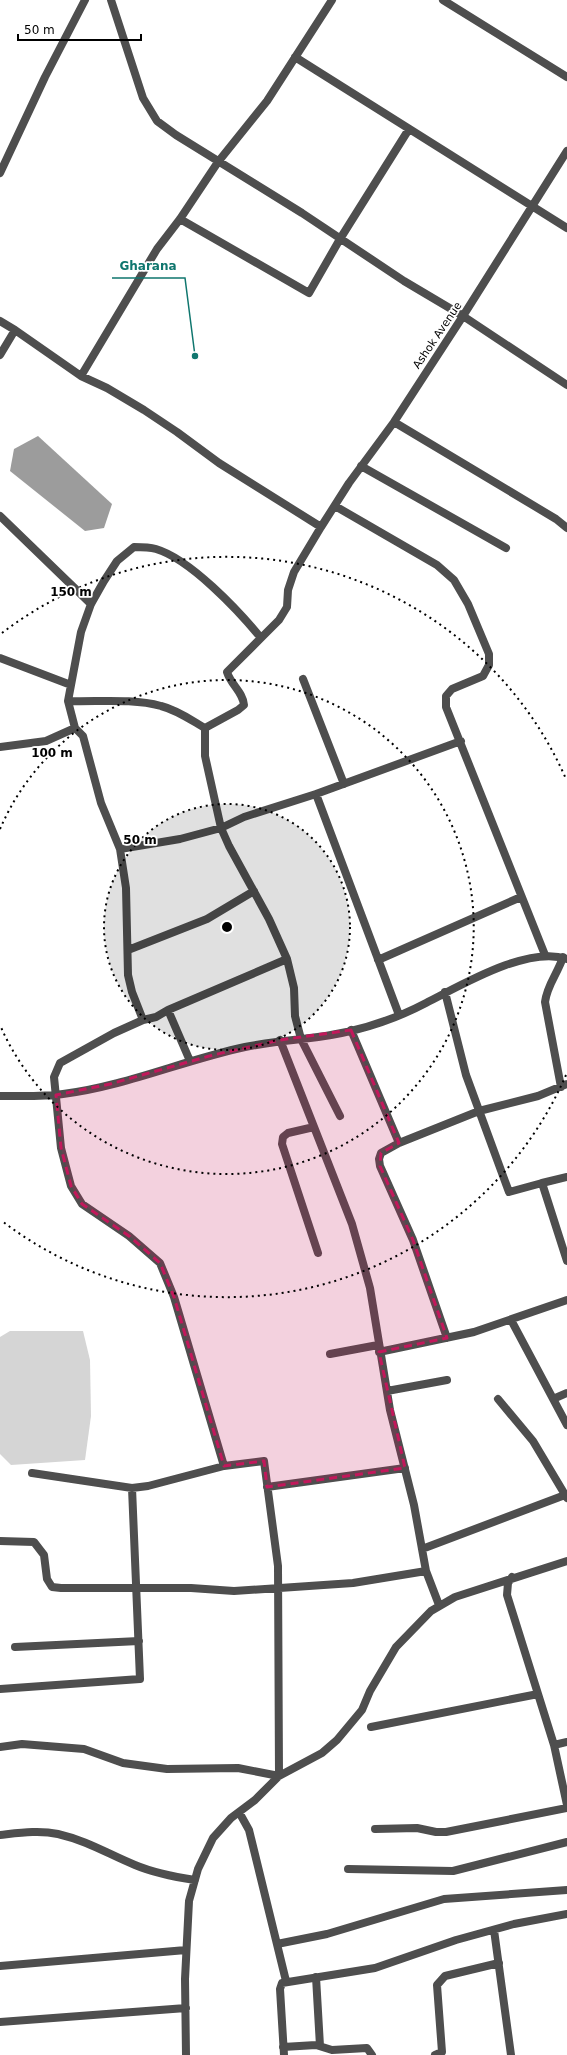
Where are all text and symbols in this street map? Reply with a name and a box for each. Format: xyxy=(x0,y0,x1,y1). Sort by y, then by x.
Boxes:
scale bar xyxy=(18,16,141,42)
text: 50 m xyxy=(24,23,55,37)
callout: Gharana xyxy=(112,254,185,278)
text: Gharana xyxy=(119,259,177,273)
street label: Ashok Avenue xyxy=(410,299,465,371)
text: 150 m xyxy=(50,585,92,599)
text: 100 m xyxy=(31,746,73,760)
text: 50 m xyxy=(123,833,157,847)
centre of rings xyxy=(220,920,234,934)

